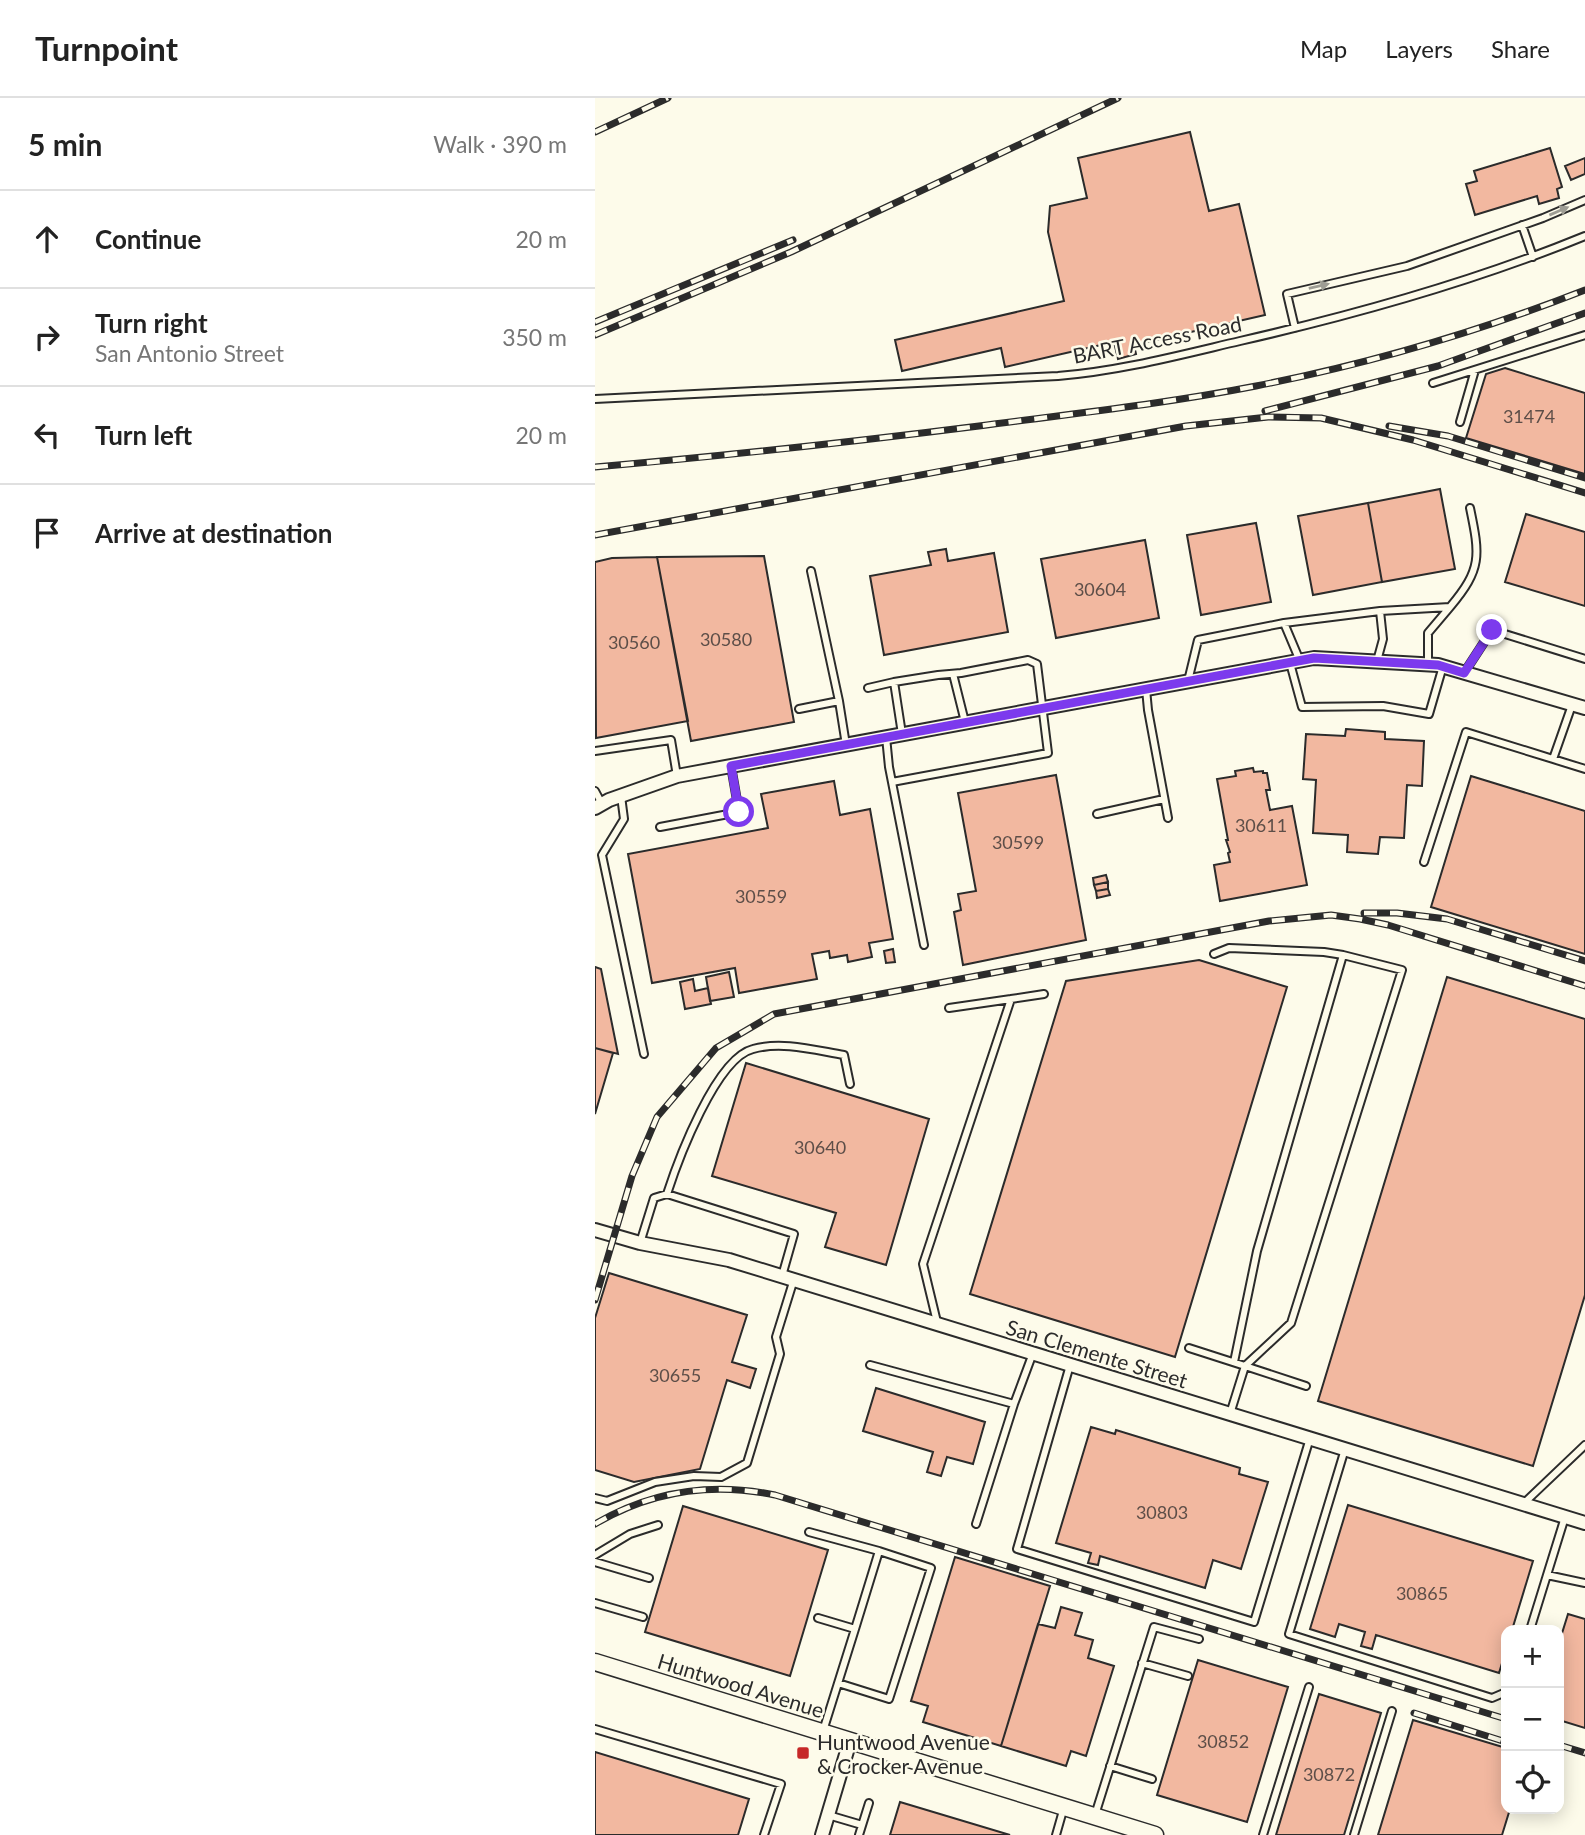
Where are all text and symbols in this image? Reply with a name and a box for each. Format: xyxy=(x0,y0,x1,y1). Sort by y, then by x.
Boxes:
text: Turnpoint xyxy=(35,28,178,68)
text: Map xyxy=(1300,34,1347,63)
text: Layers xyxy=(1385,34,1453,63)
text: Share xyxy=(1491,34,1550,63)
text: 5 min xyxy=(28,126,102,162)
text: Walk · 390 m xyxy=(433,130,567,158)
one-way arrow xyxy=(1549,205,1569,217)
icon: ahead xyxy=(28,220,66,258)
text: Continue xyxy=(95,223,201,255)
text: 20 m xyxy=(516,225,567,253)
one-way arrow xyxy=(1308,281,1330,292)
text: Turn right xyxy=(95,307,208,339)
street label: BART Access Road xyxy=(1070,310,1244,368)
icon: right xyxy=(28,318,66,356)
text: 350 m xyxy=(502,323,567,351)
text: San Antonio Street xyxy=(95,339,284,367)
house number: 31474 xyxy=(1503,405,1555,427)
icon: left xyxy=(28,416,66,454)
text: Turn left xyxy=(95,419,192,451)
text: 20 m xyxy=(516,421,567,449)
icon: arrive xyxy=(28,514,66,552)
text: Arrive at destination xyxy=(95,517,332,549)
house number: 30604 xyxy=(1074,578,1126,600)
route end xyxy=(1476,614,1507,645)
house number: 30580 xyxy=(700,628,752,650)
house number: 30560 xyxy=(608,631,660,653)
route start xyxy=(723,796,754,827)
house number: 30611 xyxy=(1235,814,1287,836)
house number: 30599 xyxy=(992,831,1044,853)
house number: 30559 xyxy=(735,885,787,907)
house number: 30640 xyxy=(794,1136,846,1158)
street label: San Clemente Street xyxy=(1003,1314,1191,1393)
house number: 30655 xyxy=(649,1364,701,1386)
house number: 30803 xyxy=(1136,1501,1188,1523)
house number: 30865 xyxy=(1396,1582,1448,1604)
map controls xyxy=(1501,1625,1564,1814)
button: + xyxy=(1501,1625,1564,1688)
street label: Huntwood Avenue xyxy=(655,1648,827,1722)
button: − xyxy=(1501,1688,1564,1751)
place label: Huntwood Avenue & Crocker Avenue xyxy=(817,1729,990,1778)
house number: 30852 xyxy=(1197,1730,1249,1752)
marker: Huntwood Avenue & Crocker Avenue xyxy=(795,1745,811,1761)
button: locate xyxy=(1501,1751,1564,1814)
house number: 30872 xyxy=(1303,1763,1355,1785)

